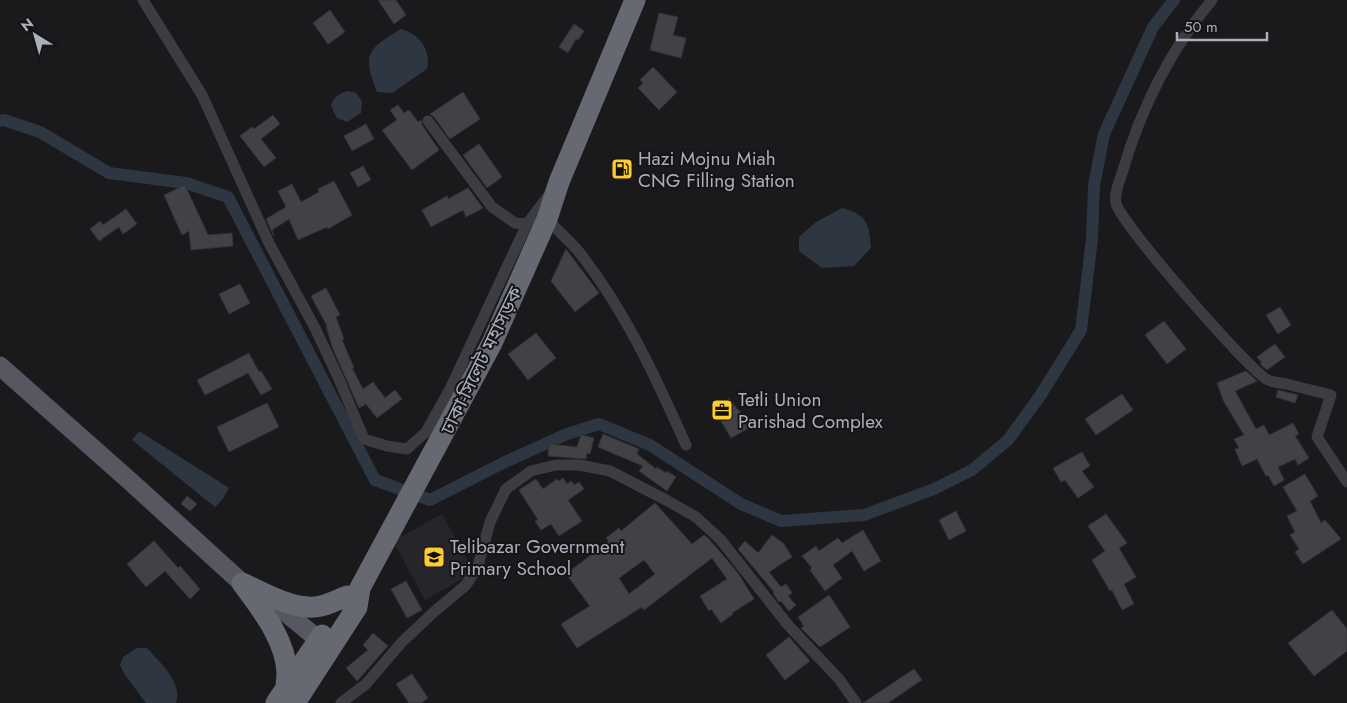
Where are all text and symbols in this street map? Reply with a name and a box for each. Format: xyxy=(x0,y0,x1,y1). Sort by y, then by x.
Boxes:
north arrow xyxy=(10,10,60,60)
scale bar xyxy=(1177,10,1267,42)
text: N xyxy=(17,13,38,36)
text: 50 m xyxy=(1184,16,1218,38)
place label: Hazi Mojnu Miah CNG Filling Station xyxy=(638,145,795,194)
fuel station icon: Hazi Mojnu Miah CNG Filling Station xyxy=(610,157,634,181)
street label: ঢাকা-সিলেট মহাসড়ক xyxy=(434,281,529,439)
place label: Tetli Union Parishad Complex xyxy=(738,386,883,435)
office icon: Tetli Union Parishad Complex xyxy=(710,398,734,422)
place label: Telibazar Government Primary School xyxy=(450,533,625,582)
school or university icon: Telibazar Government Primary School xyxy=(422,545,446,569)

